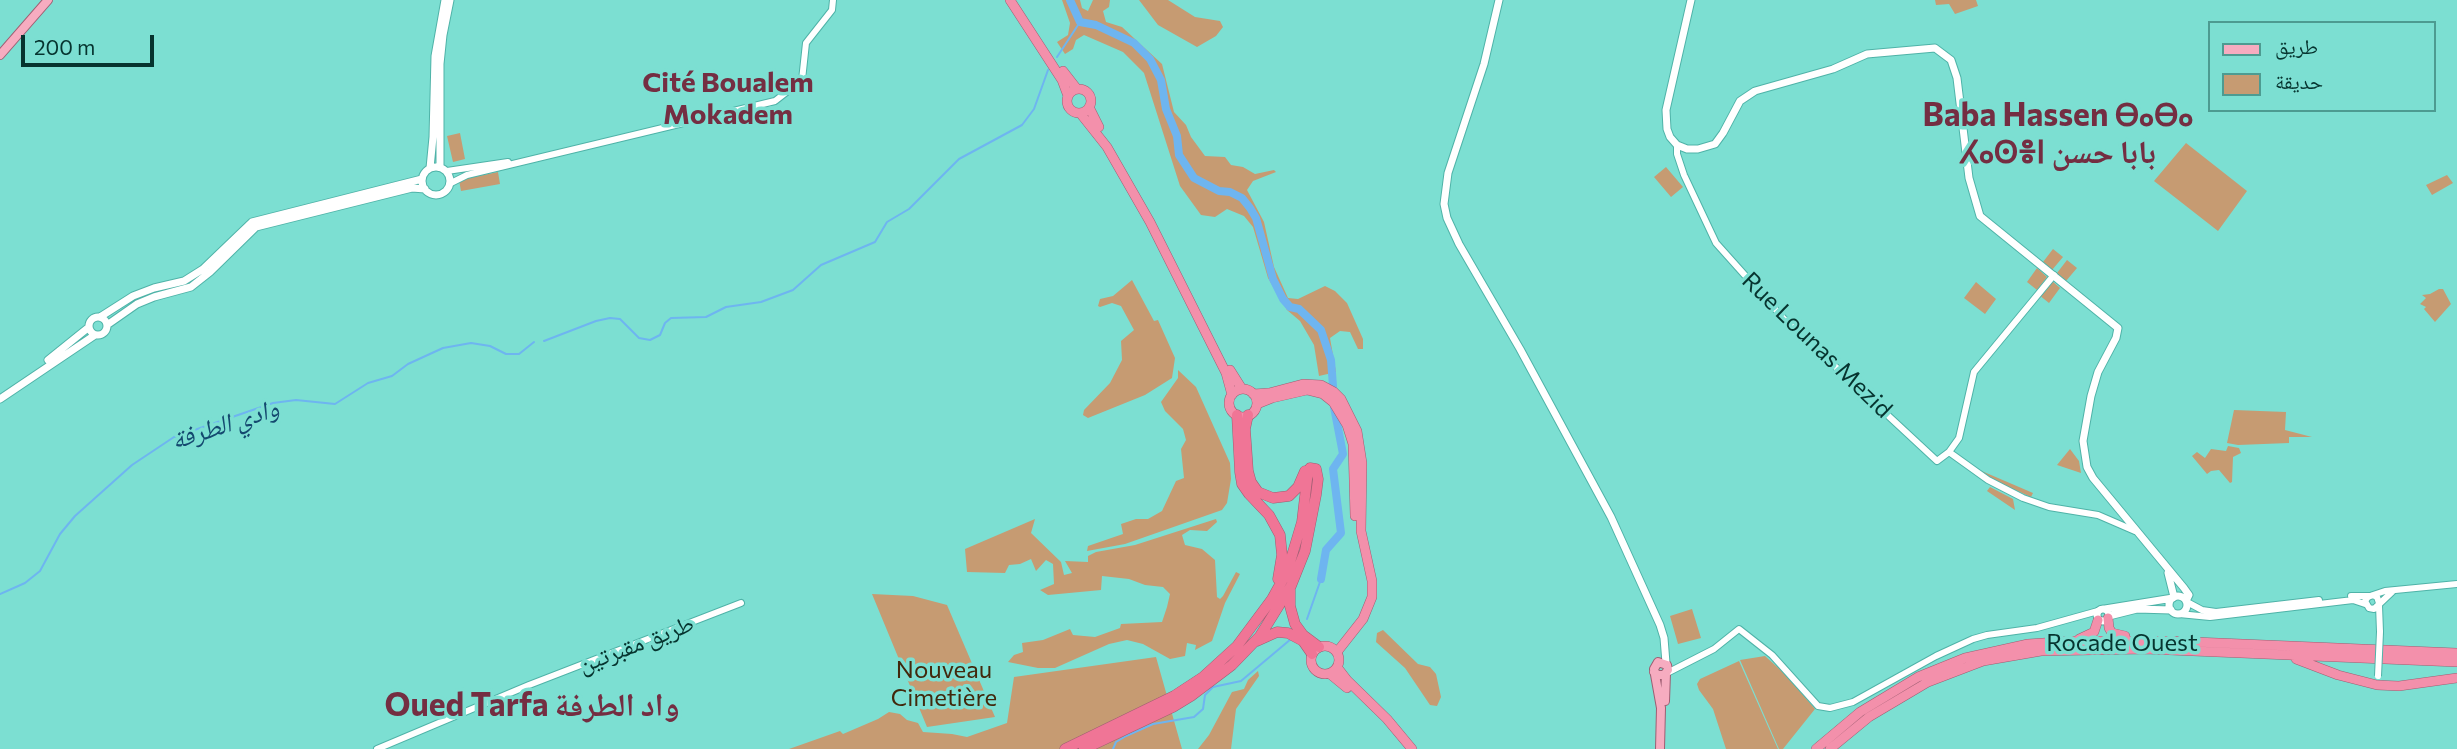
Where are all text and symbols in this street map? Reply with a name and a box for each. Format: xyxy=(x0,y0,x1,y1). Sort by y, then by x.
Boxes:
scale bar xyxy=(24,21,158,65)
legend xyxy=(2208,21,2436,112)
text: طريق xyxy=(2275,33,2318,58)
text: 200 m xyxy=(34,34,95,59)
district label: Cité Boualem Mokadem xyxy=(642,66,814,132)
text: حديقة xyxy=(2275,68,2323,93)
district label: Baba Hassen ⴱⴰⴱⴰ ⵃⴰⵙⴻⵏ بابا حسن xyxy=(1923,96,2193,171)
street label: Rue Lounas Mezid xyxy=(1736,266,1898,424)
water label: وادي الطرفة xyxy=(167,392,283,456)
street label: طريق مقبرتين xyxy=(574,609,698,679)
street label: Rocade Ouest xyxy=(2046,629,2198,657)
park label: Nouveau Cimetière xyxy=(891,656,997,712)
district label: Oued Tarfa واد الطرفة xyxy=(384,686,680,724)

